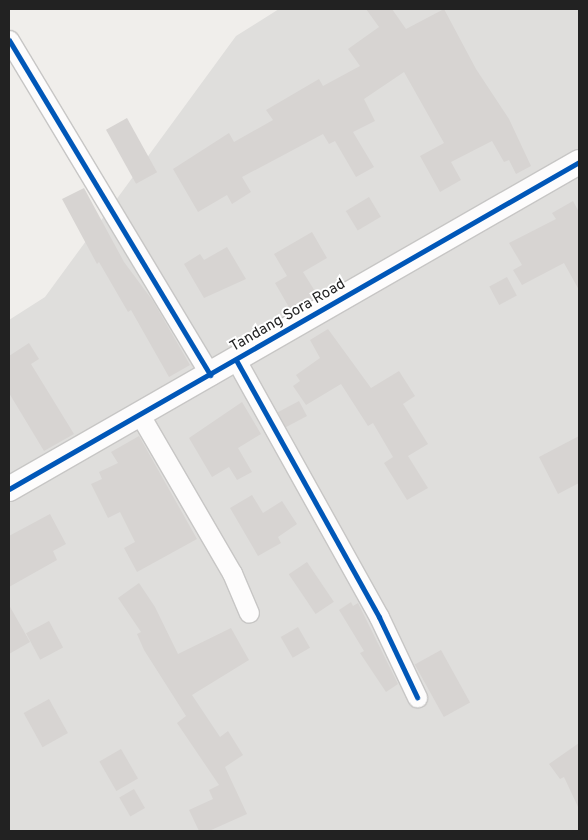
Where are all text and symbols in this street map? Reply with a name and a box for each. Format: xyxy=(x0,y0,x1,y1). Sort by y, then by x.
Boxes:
street label: Tandang Sora Road xyxy=(227,276,349,356)

